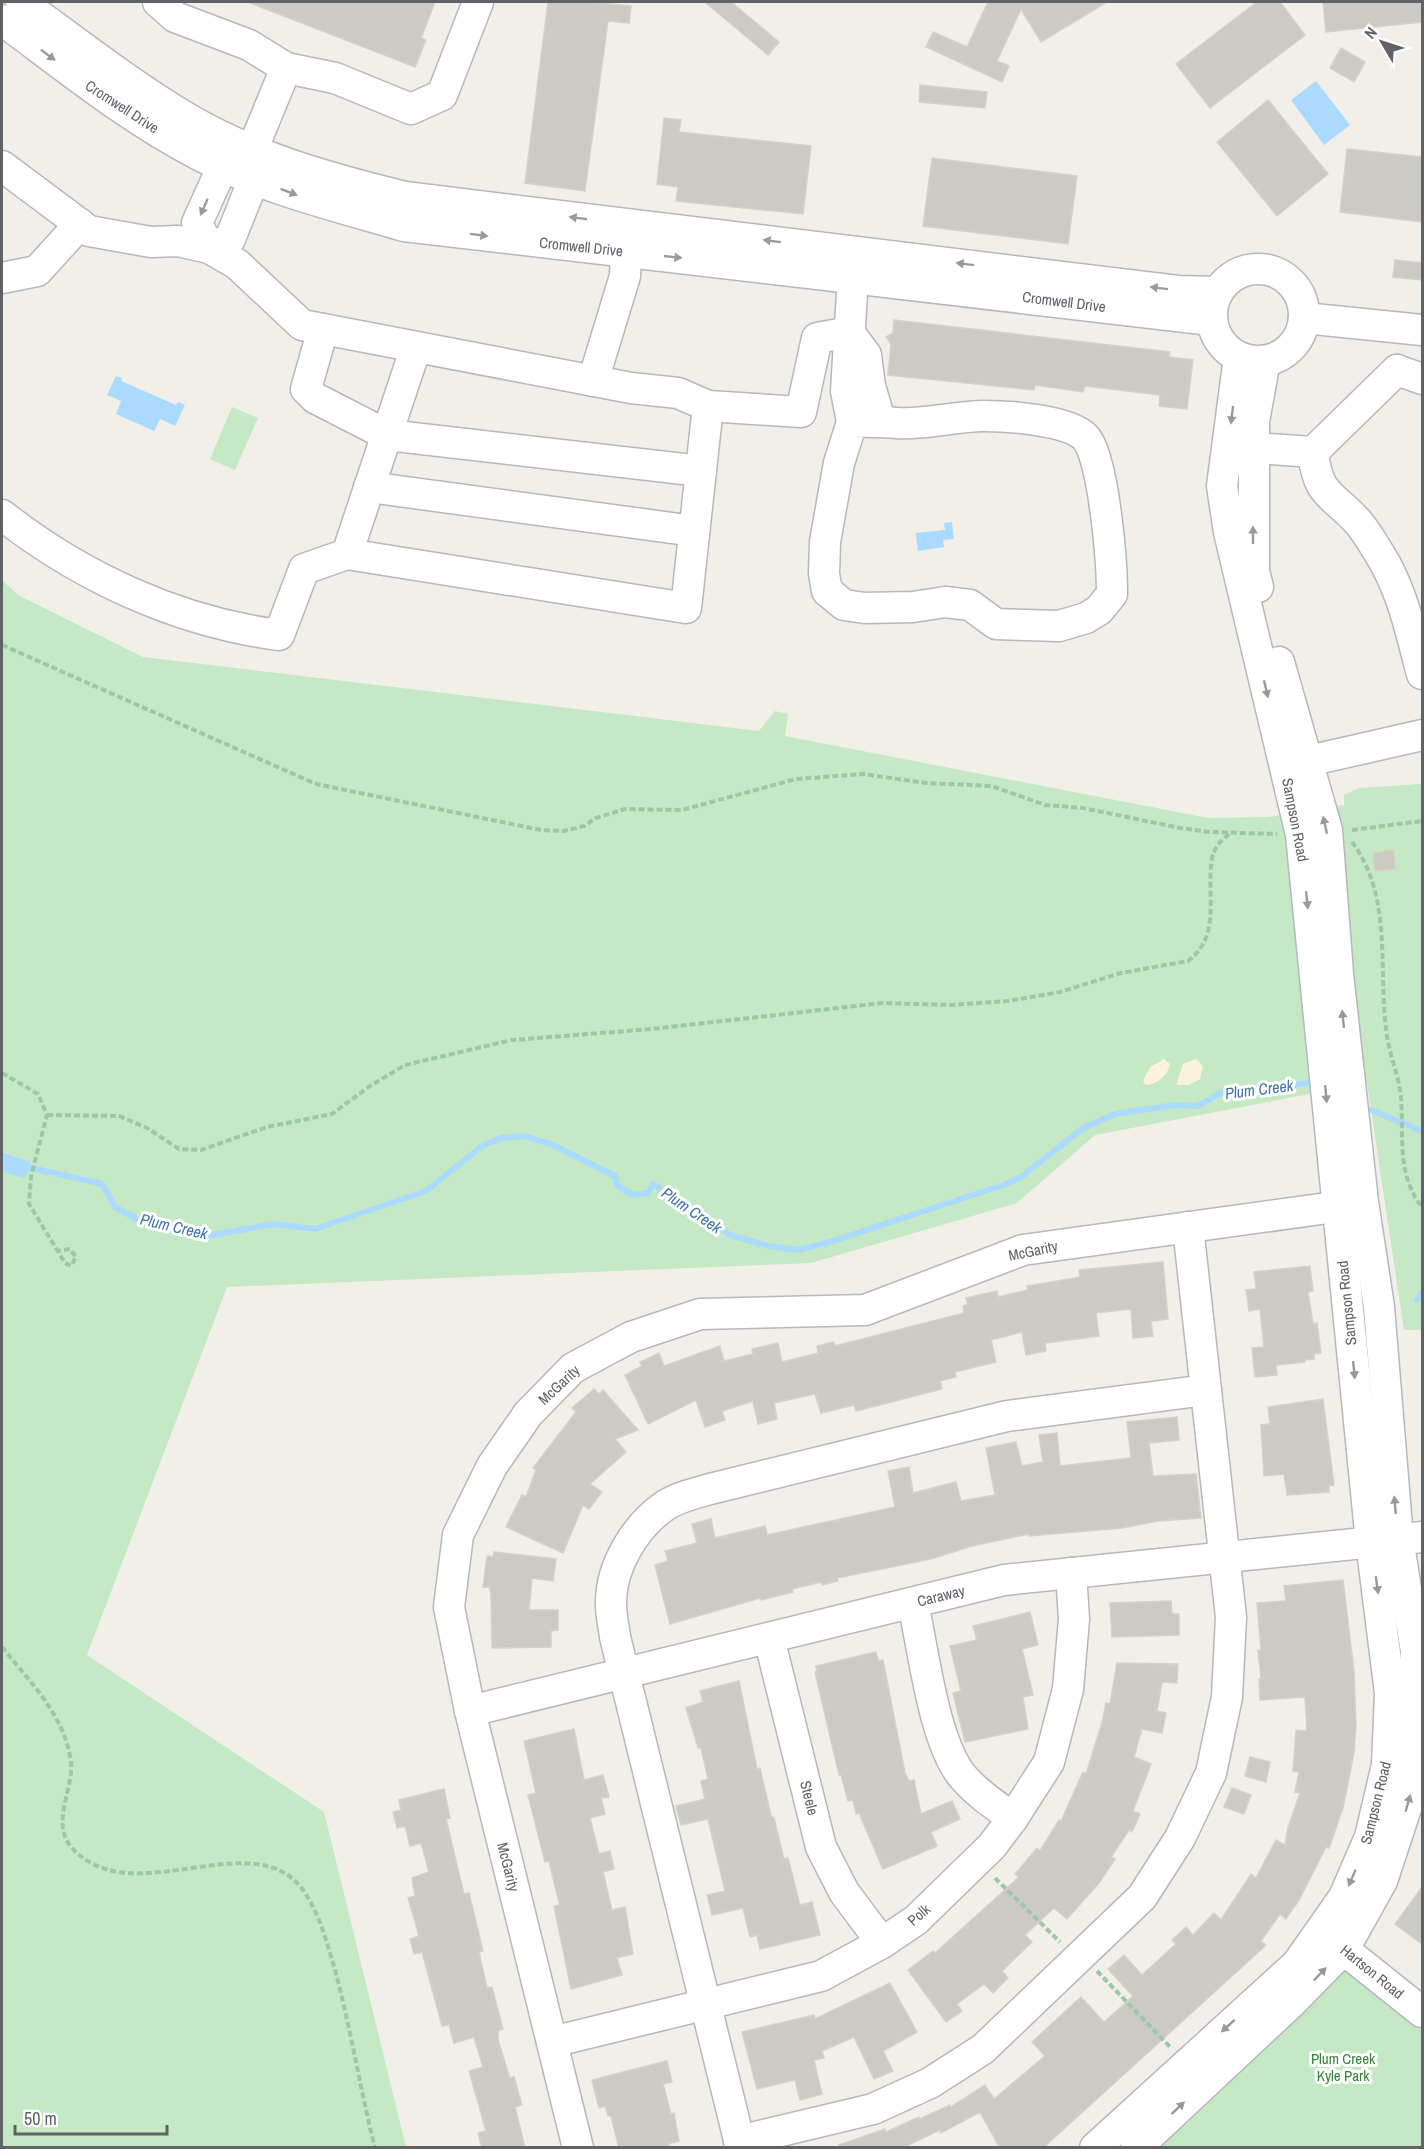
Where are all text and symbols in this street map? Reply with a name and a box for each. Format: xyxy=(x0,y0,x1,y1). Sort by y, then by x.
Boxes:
north arrow xyxy=(1352,12,1412,72)
text: N xyxy=(1359,22,1382,43)
one-way arrow xyxy=(40,49,56,61)
street label: Cromwell Drive xyxy=(81,75,163,138)
one-way arrow xyxy=(281,188,299,198)
one-way arrow xyxy=(200,198,209,215)
one-way arrow xyxy=(568,214,587,223)
one-way arrow xyxy=(470,230,489,240)
street label: Cromwell Drive xyxy=(538,232,624,261)
one-way arrow xyxy=(762,236,781,245)
one-way arrow xyxy=(663,252,682,262)
one-way arrow xyxy=(956,259,975,269)
one-way arrow xyxy=(1149,284,1168,293)
street label: Cromwell Drive xyxy=(1021,286,1107,317)
one-way arrow xyxy=(1227,406,1237,425)
one-way arrow xyxy=(1248,525,1258,544)
one-way arrow xyxy=(1262,680,1271,699)
street label: Sampson Road xyxy=(1277,776,1314,864)
one-way arrow xyxy=(1320,815,1329,834)
one-way arrow xyxy=(1302,891,1312,910)
one-way arrow xyxy=(1338,1009,1348,1028)
water label: Plum Creek xyxy=(1224,1074,1295,1104)
one-way arrow xyxy=(1321,1085,1331,1104)
water label: Plum Creek xyxy=(657,1182,727,1239)
water label: Plum Creek xyxy=(138,1208,210,1245)
street label: McGarity xyxy=(1006,1235,1060,1266)
street label: Sampson Road xyxy=(1332,1260,1361,1346)
street label: McGarity xyxy=(533,1359,585,1409)
one-way arrow xyxy=(1349,1361,1359,1380)
one-way arrow xyxy=(1390,1495,1400,1514)
one-way arrow xyxy=(1372,1576,1381,1595)
street label: Caraway xyxy=(915,1579,968,1612)
street label: Sampson Road xyxy=(1355,1759,1396,1847)
street label: Steele xyxy=(795,1778,824,1817)
one-way arrow xyxy=(1404,1794,1414,1812)
street label: McGarity xyxy=(492,1840,525,1894)
one-way arrow xyxy=(1347,1870,1357,1888)
street label: Polk xyxy=(903,1898,935,1930)
street label: Hartson Road xyxy=(1336,1940,1408,2004)
one-way arrow xyxy=(1313,1966,1327,1981)
one-way arrow xyxy=(1221,2019,1236,2032)
park label: Plum Creek Kyle Park xyxy=(1311,2048,1376,2086)
scale bar xyxy=(15,2098,166,2136)
one-way arrow xyxy=(1171,2101,1186,2115)
text: 50 m xyxy=(24,2106,57,2131)

